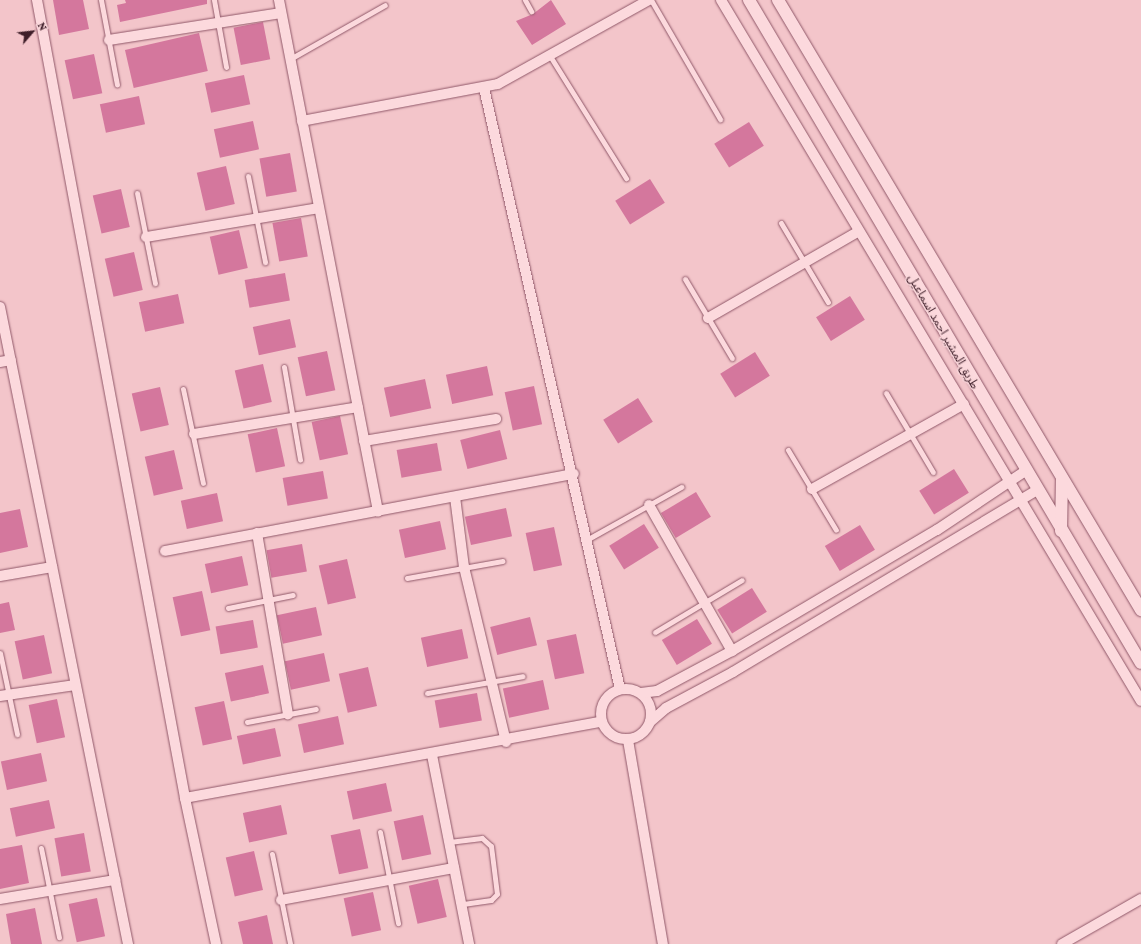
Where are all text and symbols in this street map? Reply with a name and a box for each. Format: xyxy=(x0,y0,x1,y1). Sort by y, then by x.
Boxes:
north arrow xyxy=(12,12,52,52)
text: N xyxy=(36,20,50,32)
street label: طريق المشير احمد اسماعيل xyxy=(904,272,982,392)

